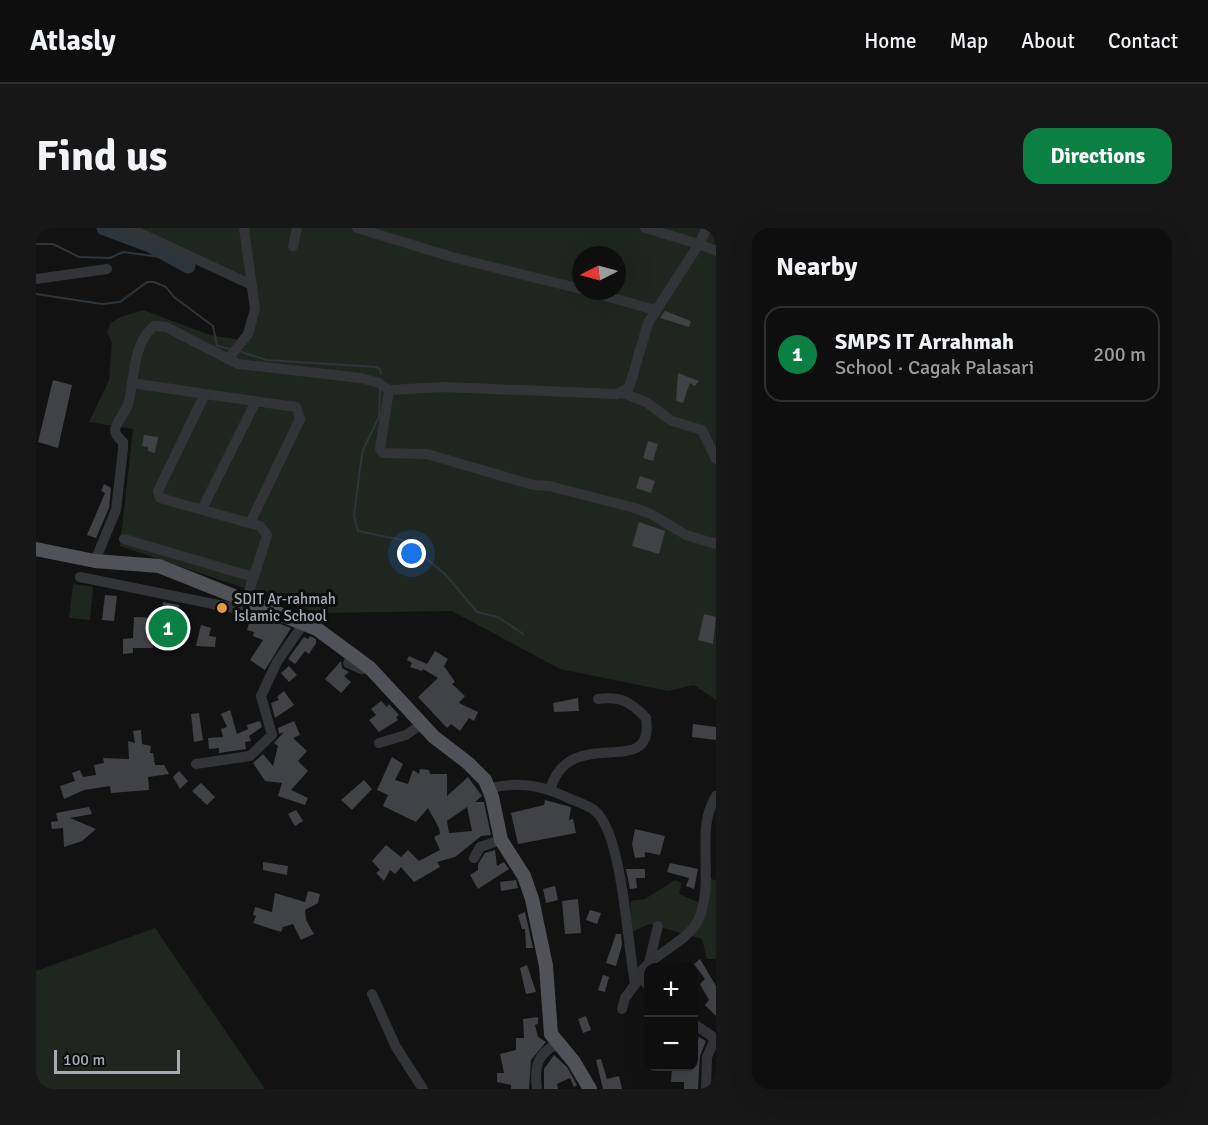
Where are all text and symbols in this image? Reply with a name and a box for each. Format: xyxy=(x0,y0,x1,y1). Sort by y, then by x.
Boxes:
text: Atlasly xyxy=(30,24,116,58)
text: Home xyxy=(864,28,917,54)
text: Map xyxy=(950,28,988,54)
text: About xyxy=(1021,28,1075,54)
text: Contact xyxy=(1108,28,1178,54)
button: Directions xyxy=(1023,128,1172,184)
text: Find us xyxy=(36,131,167,182)
north arrow xyxy=(572,246,626,300)
text: Nearby xyxy=(776,251,857,283)
text: SMPS IT Arrahmah xyxy=(835,328,1014,355)
text: 1 xyxy=(792,342,803,367)
text: 200 m xyxy=(1093,342,1146,367)
text: School · Cagak Palasari xyxy=(835,355,1034,380)
your location xyxy=(397,539,426,568)
place label: SDIT Ar-rahmah Islamic School xyxy=(234,590,336,625)
marker: SDIT Ar-rahmah Islamic School xyxy=(215,601,229,615)
pin: 1 xyxy=(148,606,188,650)
map controls xyxy=(644,963,698,1071)
button: + xyxy=(644,963,698,1017)
button: − xyxy=(644,1017,698,1071)
scale bar xyxy=(54,1047,180,1074)
text: 100 m xyxy=(63,1050,105,1070)

